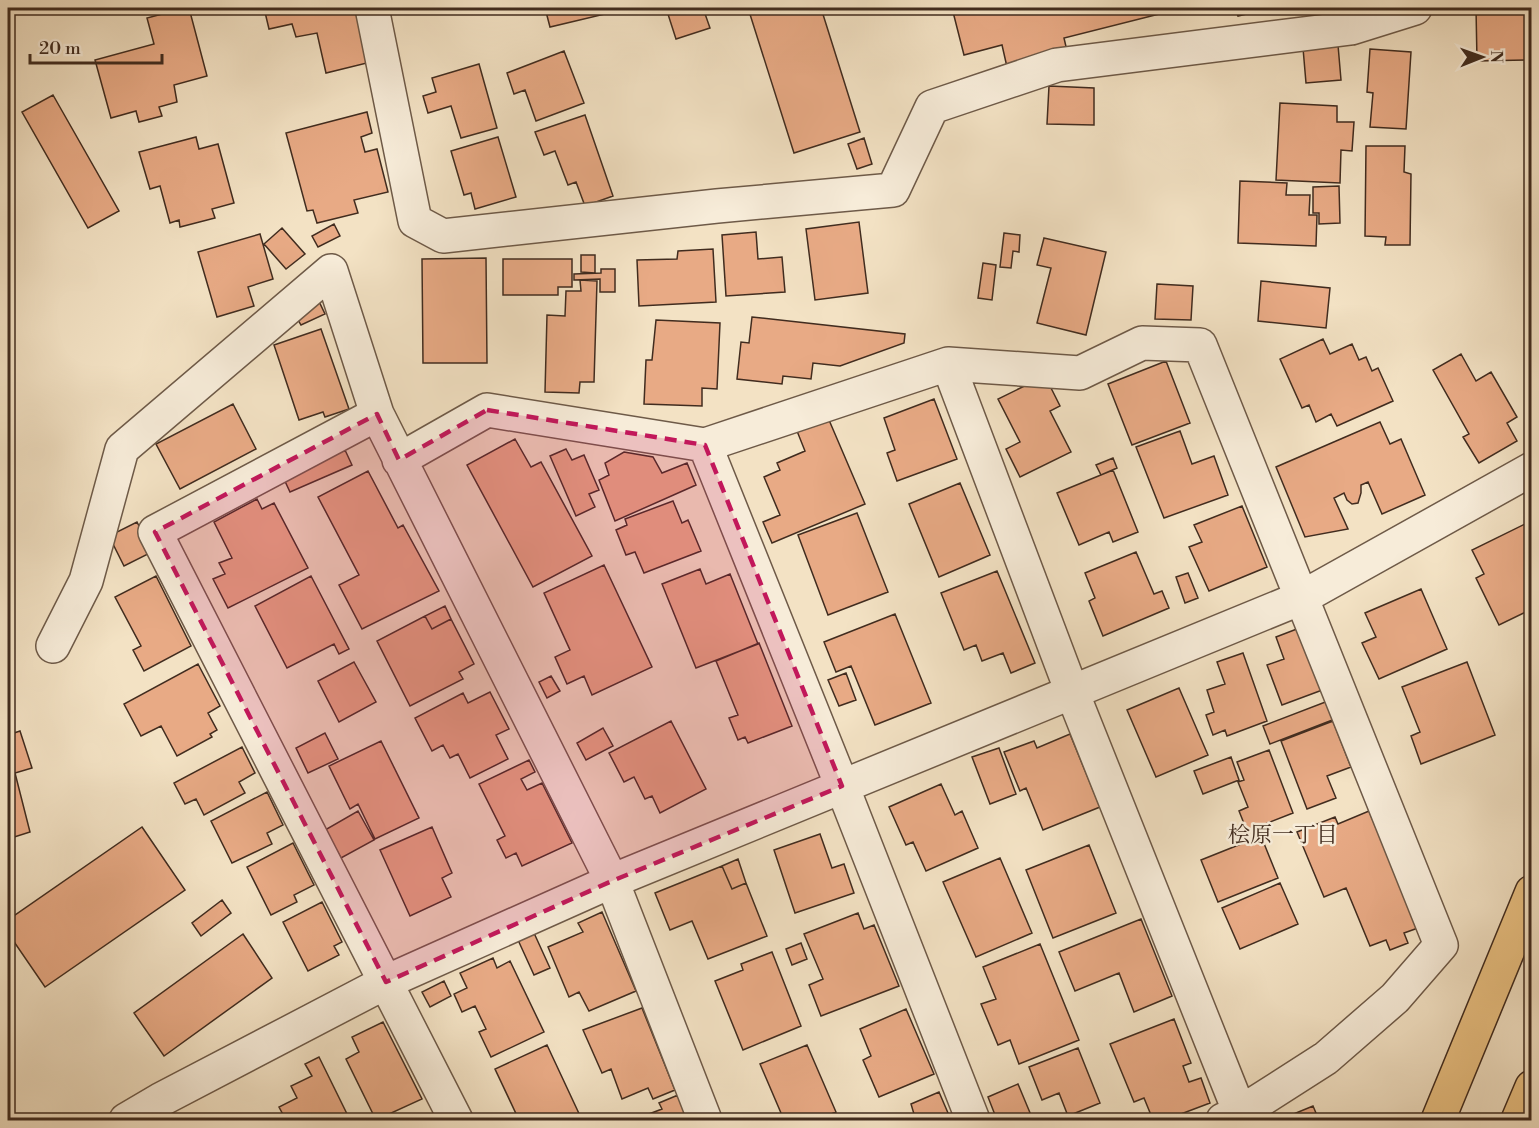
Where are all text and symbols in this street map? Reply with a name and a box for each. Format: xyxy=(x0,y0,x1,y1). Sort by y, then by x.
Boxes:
scale bar xyxy=(30,27,162,65)
north arrow xyxy=(1452,27,1512,87)
text: 20 m xyxy=(39,37,81,60)
text: N xyxy=(1486,50,1506,64)
district label: 桧原一丁目 xyxy=(1228,822,1338,849)

